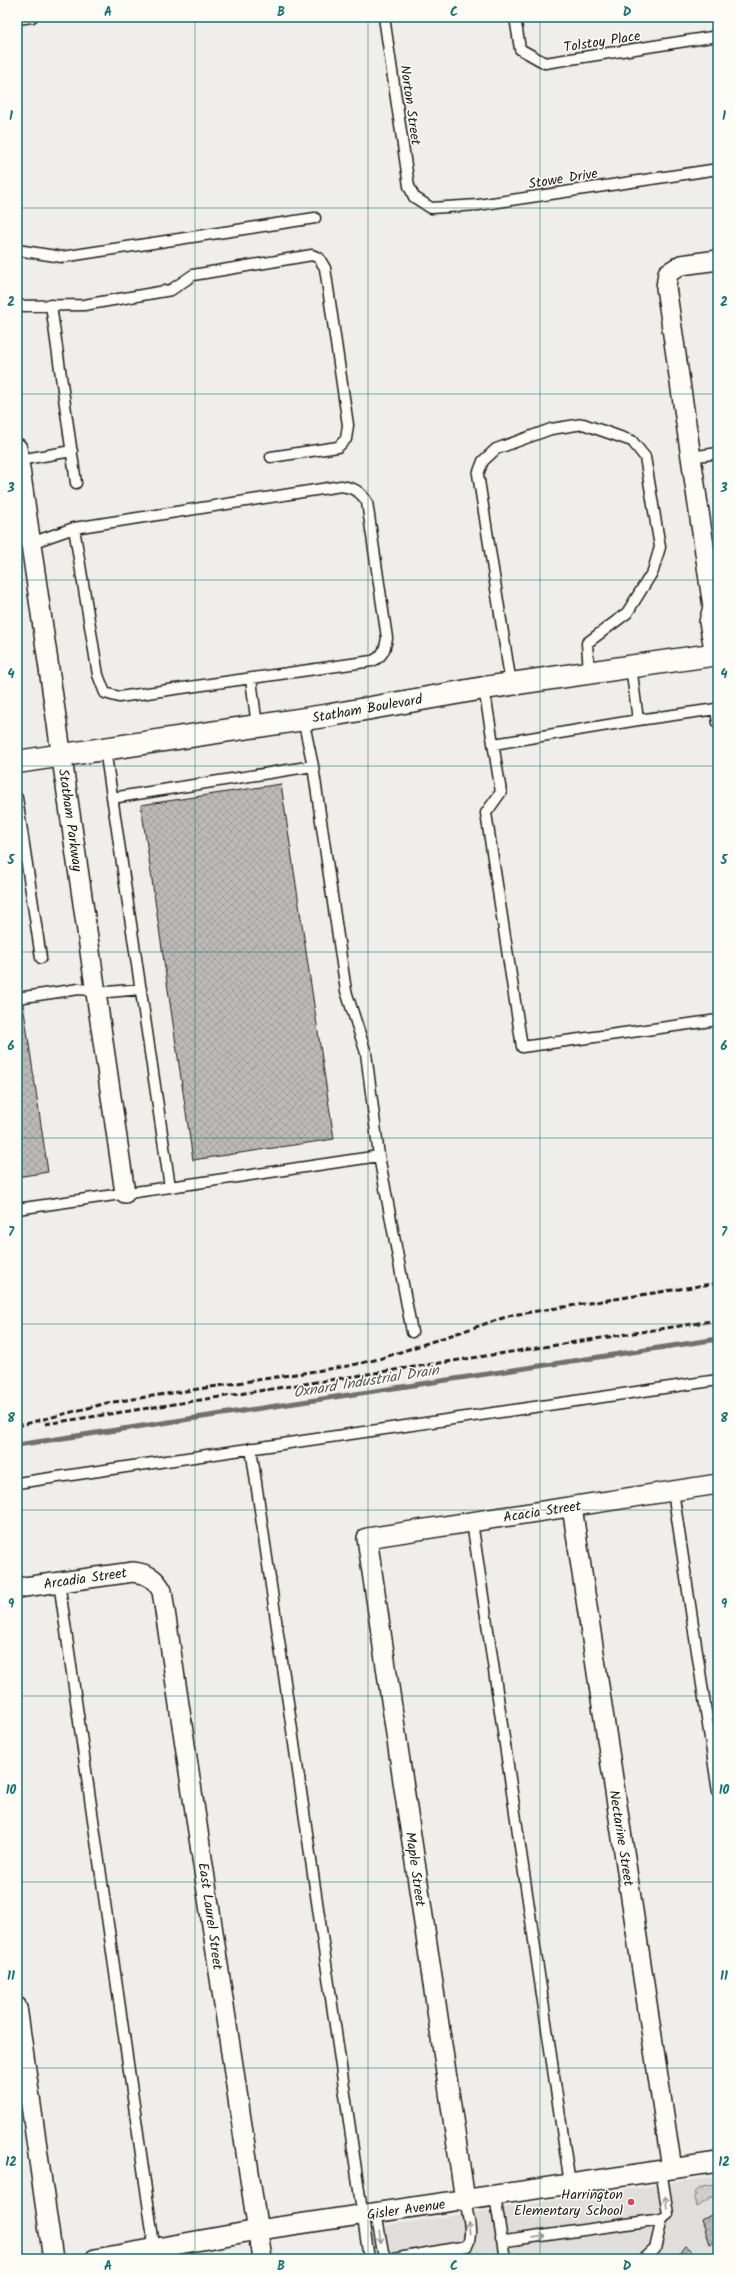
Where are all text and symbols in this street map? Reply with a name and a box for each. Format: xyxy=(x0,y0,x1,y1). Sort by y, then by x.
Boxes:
text: A xyxy=(104,2,112,23)
text: B xyxy=(277,2,285,23)
text: C xyxy=(450,2,458,23)
text: D xyxy=(623,2,632,23)
street label: Tolstoy Place xyxy=(562,25,643,59)
street label: Norton Street xyxy=(393,64,427,147)
text: 1 xyxy=(9,106,13,127)
text: 1 xyxy=(722,106,726,127)
street label: Stowe Drive xyxy=(527,163,600,195)
text: 2 xyxy=(7,292,15,313)
text: 2 xyxy=(720,292,728,313)
text: 3 xyxy=(6,478,15,499)
text: 3 xyxy=(719,478,728,499)
text: 4 xyxy=(7,664,15,685)
text: 4 xyxy=(720,664,728,685)
street label: Statham Boulevard xyxy=(310,688,425,729)
street label: Statham Parkway xyxy=(52,767,88,873)
text: 5 xyxy=(7,850,16,871)
text: 5 xyxy=(720,850,729,871)
text: 6 xyxy=(7,1036,15,1057)
text: 6 xyxy=(720,1036,728,1057)
text: 7 xyxy=(8,1222,15,1243)
text: 7 xyxy=(721,1222,728,1243)
water label: Oxnard Industrial Drain xyxy=(292,1358,442,1405)
text: 8 xyxy=(7,1408,15,1429)
text: 8 xyxy=(720,1408,728,1429)
street label: Acacia Street xyxy=(502,1495,583,1529)
street label: Arcadia Street xyxy=(42,1562,129,1596)
text: 9 xyxy=(8,1594,15,1615)
text: 9 xyxy=(721,1594,728,1615)
text: 10 xyxy=(6,1780,17,1801)
text: 10 xyxy=(719,1780,730,1801)
street label: Nectarine Street xyxy=(603,1789,640,1888)
street label: Maple Street xyxy=(399,1830,431,1908)
street label: East Laurel Street xyxy=(192,1861,229,1972)
text: 11 xyxy=(7,1966,15,1987)
text: 11 xyxy=(720,1966,728,1987)
text: 12 xyxy=(5,2152,17,2173)
text: 12 xyxy=(718,2152,730,2173)
place label: Harrington Elementary School xyxy=(514,2184,624,2222)
street label: Gisler Avenue xyxy=(365,2193,447,2226)
one-way arrow xyxy=(662,2196,670,2209)
marker: Harrington Elementary School xyxy=(626,2197,636,2207)
one-way arrow xyxy=(465,2222,473,2235)
one-way arrow xyxy=(376,2230,384,2243)
one-way arrow xyxy=(532,2233,545,2241)
text: A xyxy=(104,2256,112,2276)
text: B xyxy=(277,2256,285,2276)
text: C xyxy=(450,2256,458,2276)
text: D xyxy=(623,2256,632,2276)

